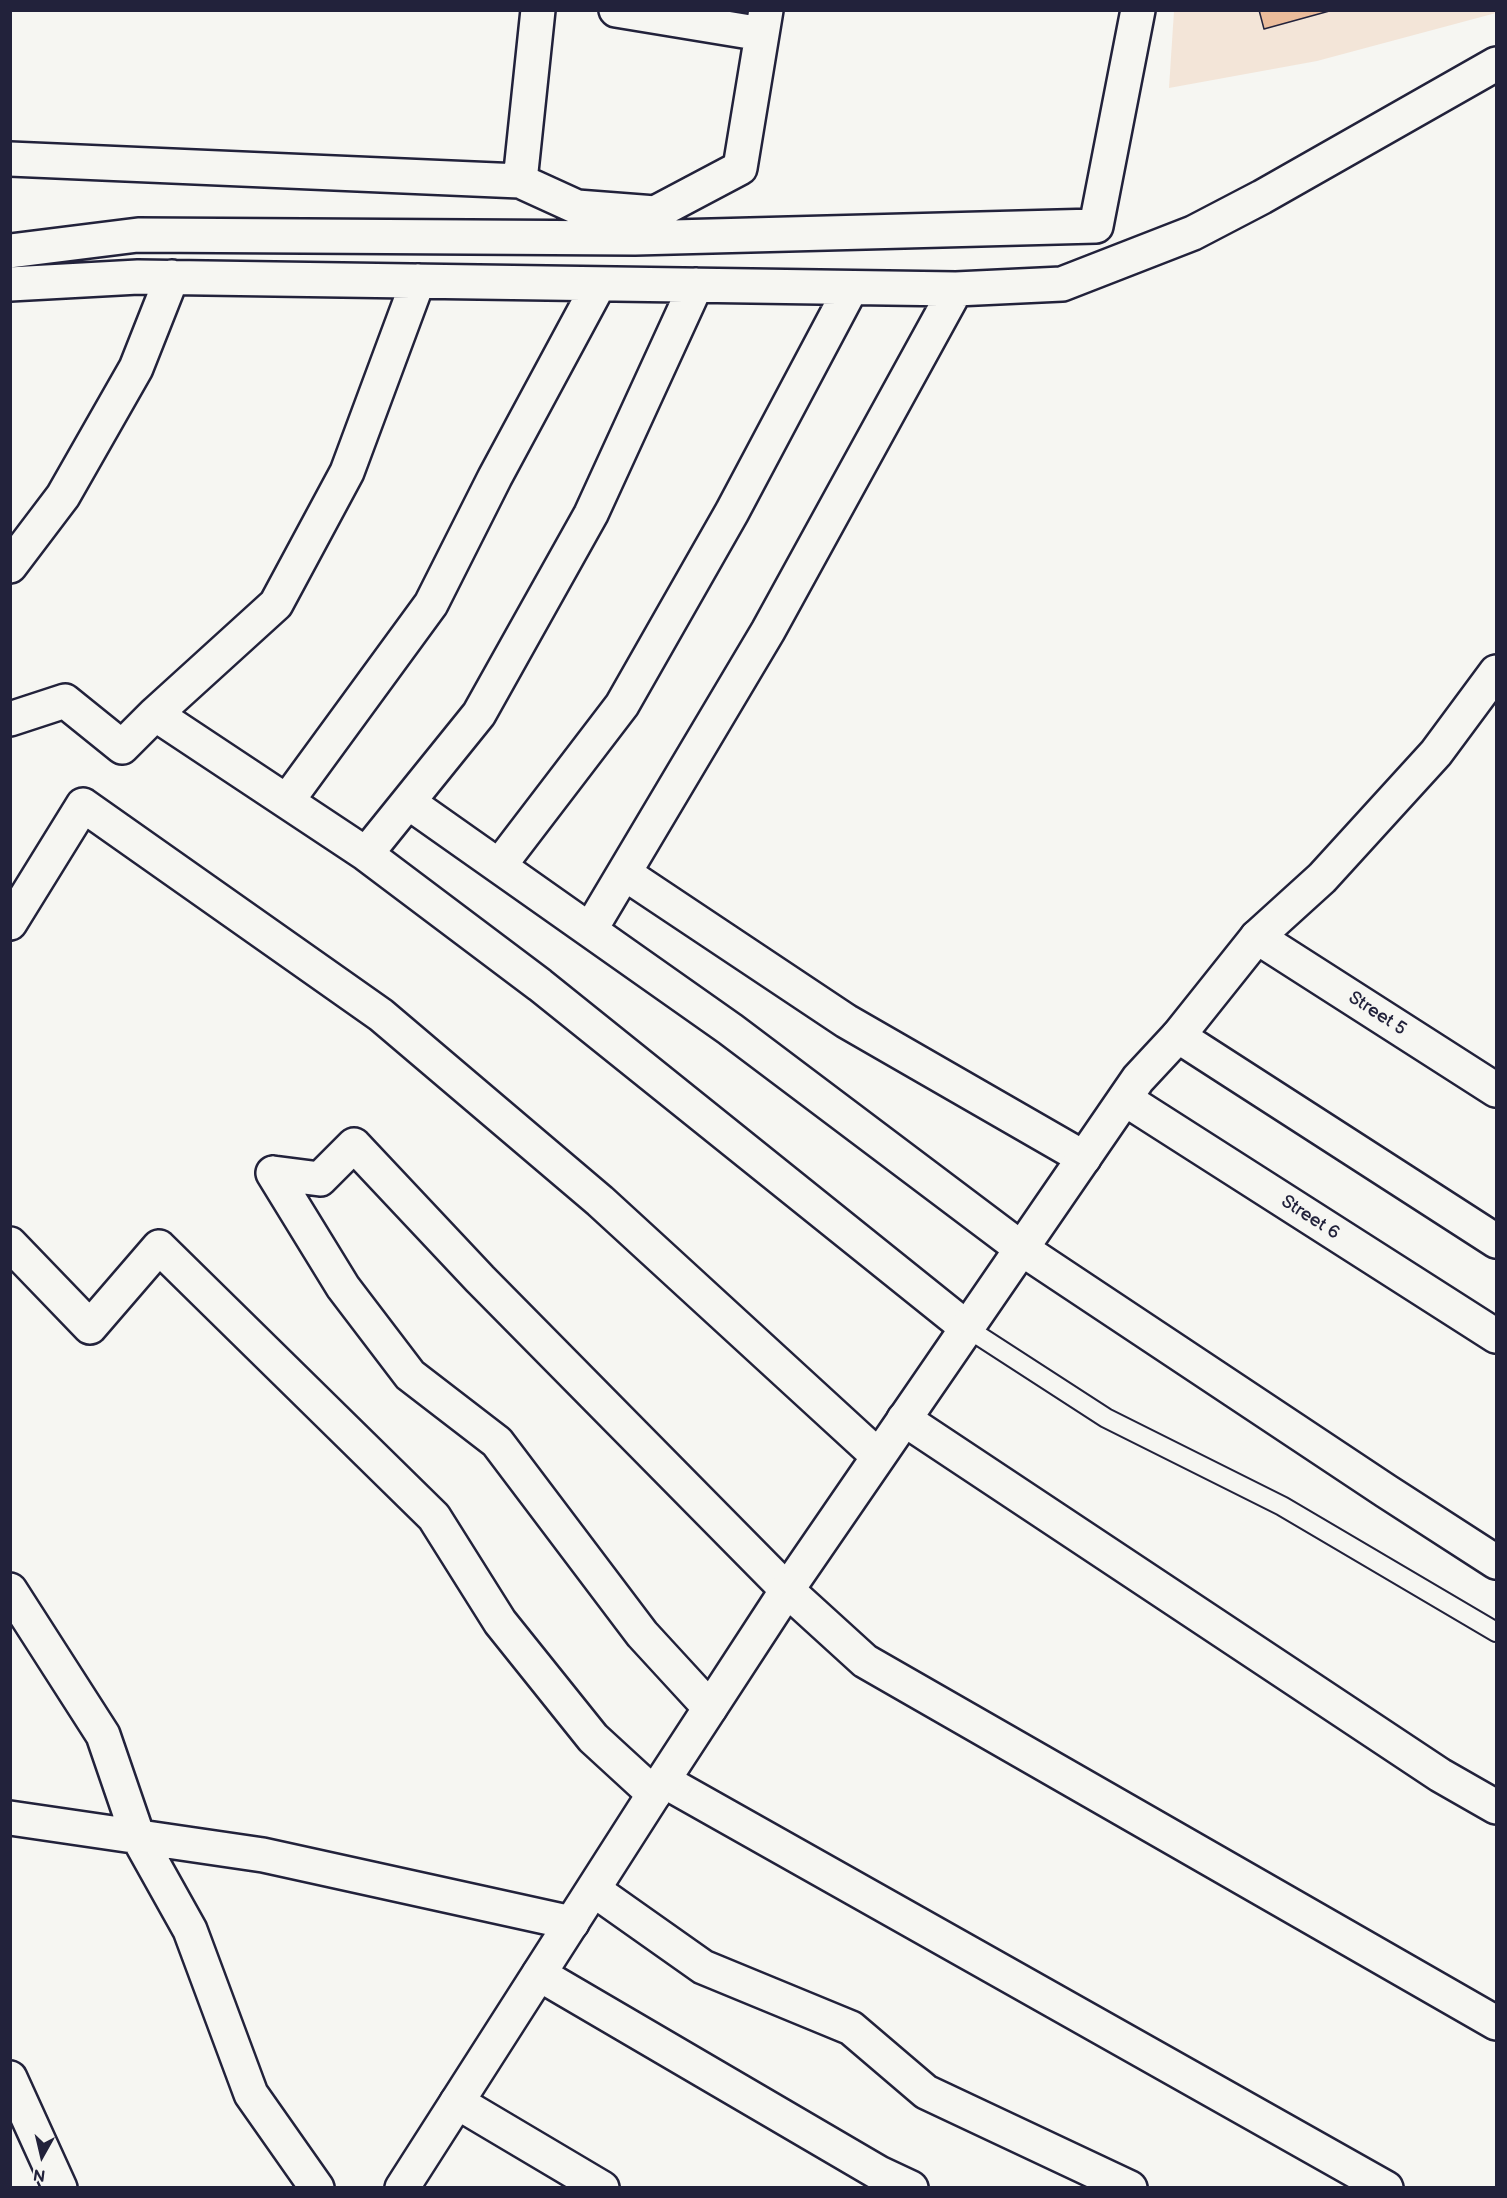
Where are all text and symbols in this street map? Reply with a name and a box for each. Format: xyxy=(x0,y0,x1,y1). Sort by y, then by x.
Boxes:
street label: Street 5 xyxy=(1344,987,1410,1041)
street label: Street 6 xyxy=(1277,1191,1343,1245)
north arrow xyxy=(12,2126,72,2186)
text: N xyxy=(32,2164,47,2185)

